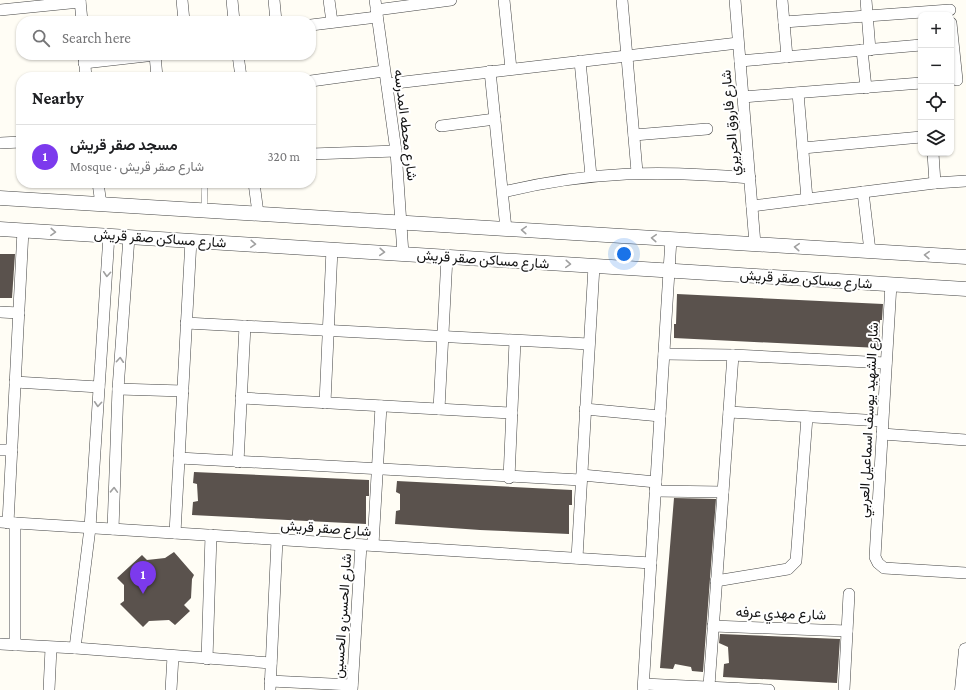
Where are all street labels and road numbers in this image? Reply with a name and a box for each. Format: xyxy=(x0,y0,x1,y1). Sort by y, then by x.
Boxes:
street label: شارع محطه المدرسه xyxy=(388,69,421,182)
street label: شارع فاروق الحريري xyxy=(717,69,747,177)
street label: شارع مساكن صقر قريش xyxy=(93,225,227,254)
street label: شارع مساكن صقر قريش xyxy=(416,246,550,275)
street label: شارع مساكن صقر قريش xyxy=(739,266,873,295)
street label: شارع الشهيد يوسف اسماعيل العربي xyxy=(855,322,885,518)
street label: شارع صقر قريش xyxy=(280,517,372,542)
street label: شارع الحسن و الحسين xyxy=(330,553,357,679)
street label: شارع مهدي عرفه xyxy=(735,603,827,627)

